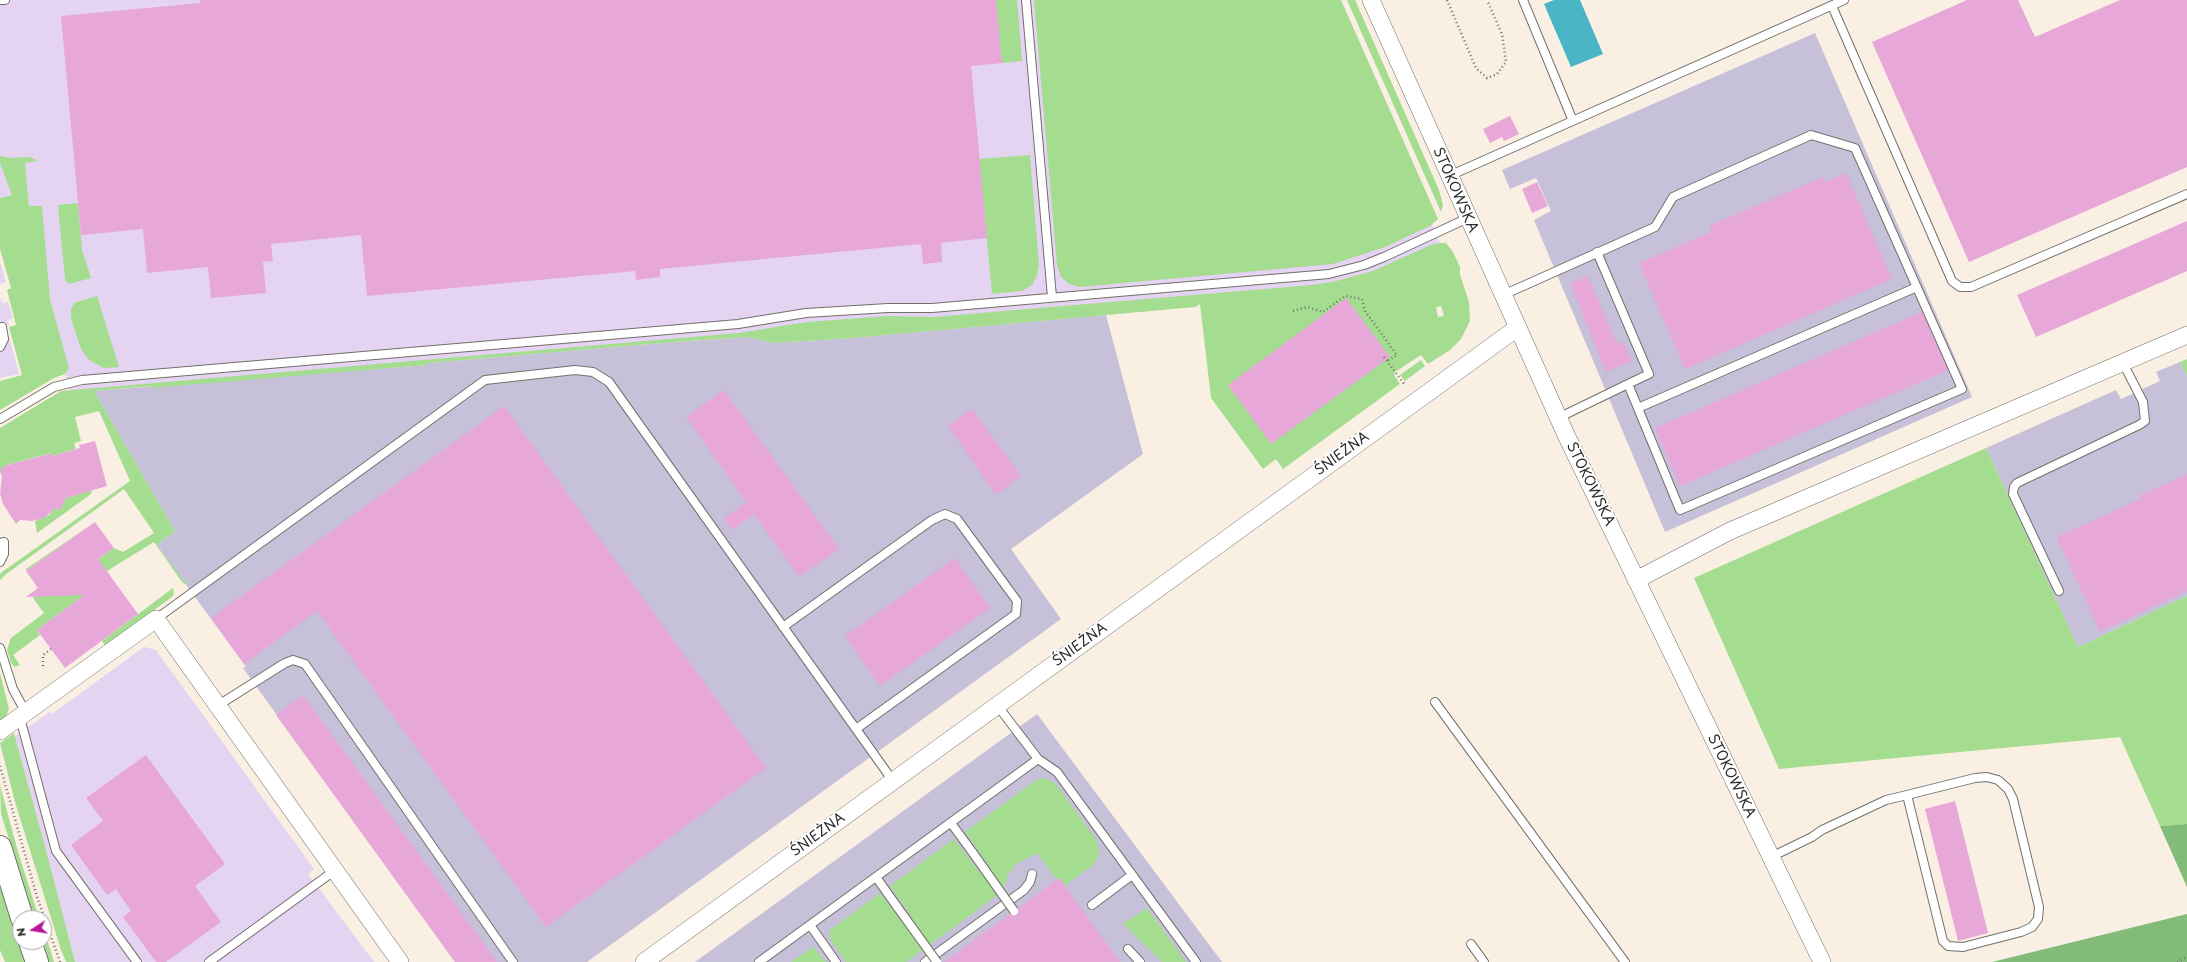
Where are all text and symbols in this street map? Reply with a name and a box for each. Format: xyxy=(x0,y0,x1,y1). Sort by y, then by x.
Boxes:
street label: STOKOWSKA xyxy=(1429,145,1481,235)
street label: ŚNIEŻNA xyxy=(1311,429,1373,479)
street label: STOKOWSKA xyxy=(1562,439,1618,529)
street label: ŚNIEŻNA xyxy=(1049,620,1111,670)
street label: STOKOWSKA xyxy=(1703,731,1759,821)
street label: ŚNIEŻNA xyxy=(787,810,849,860)
north arrow xyxy=(12,910,52,950)
text: N xyxy=(12,926,30,938)

